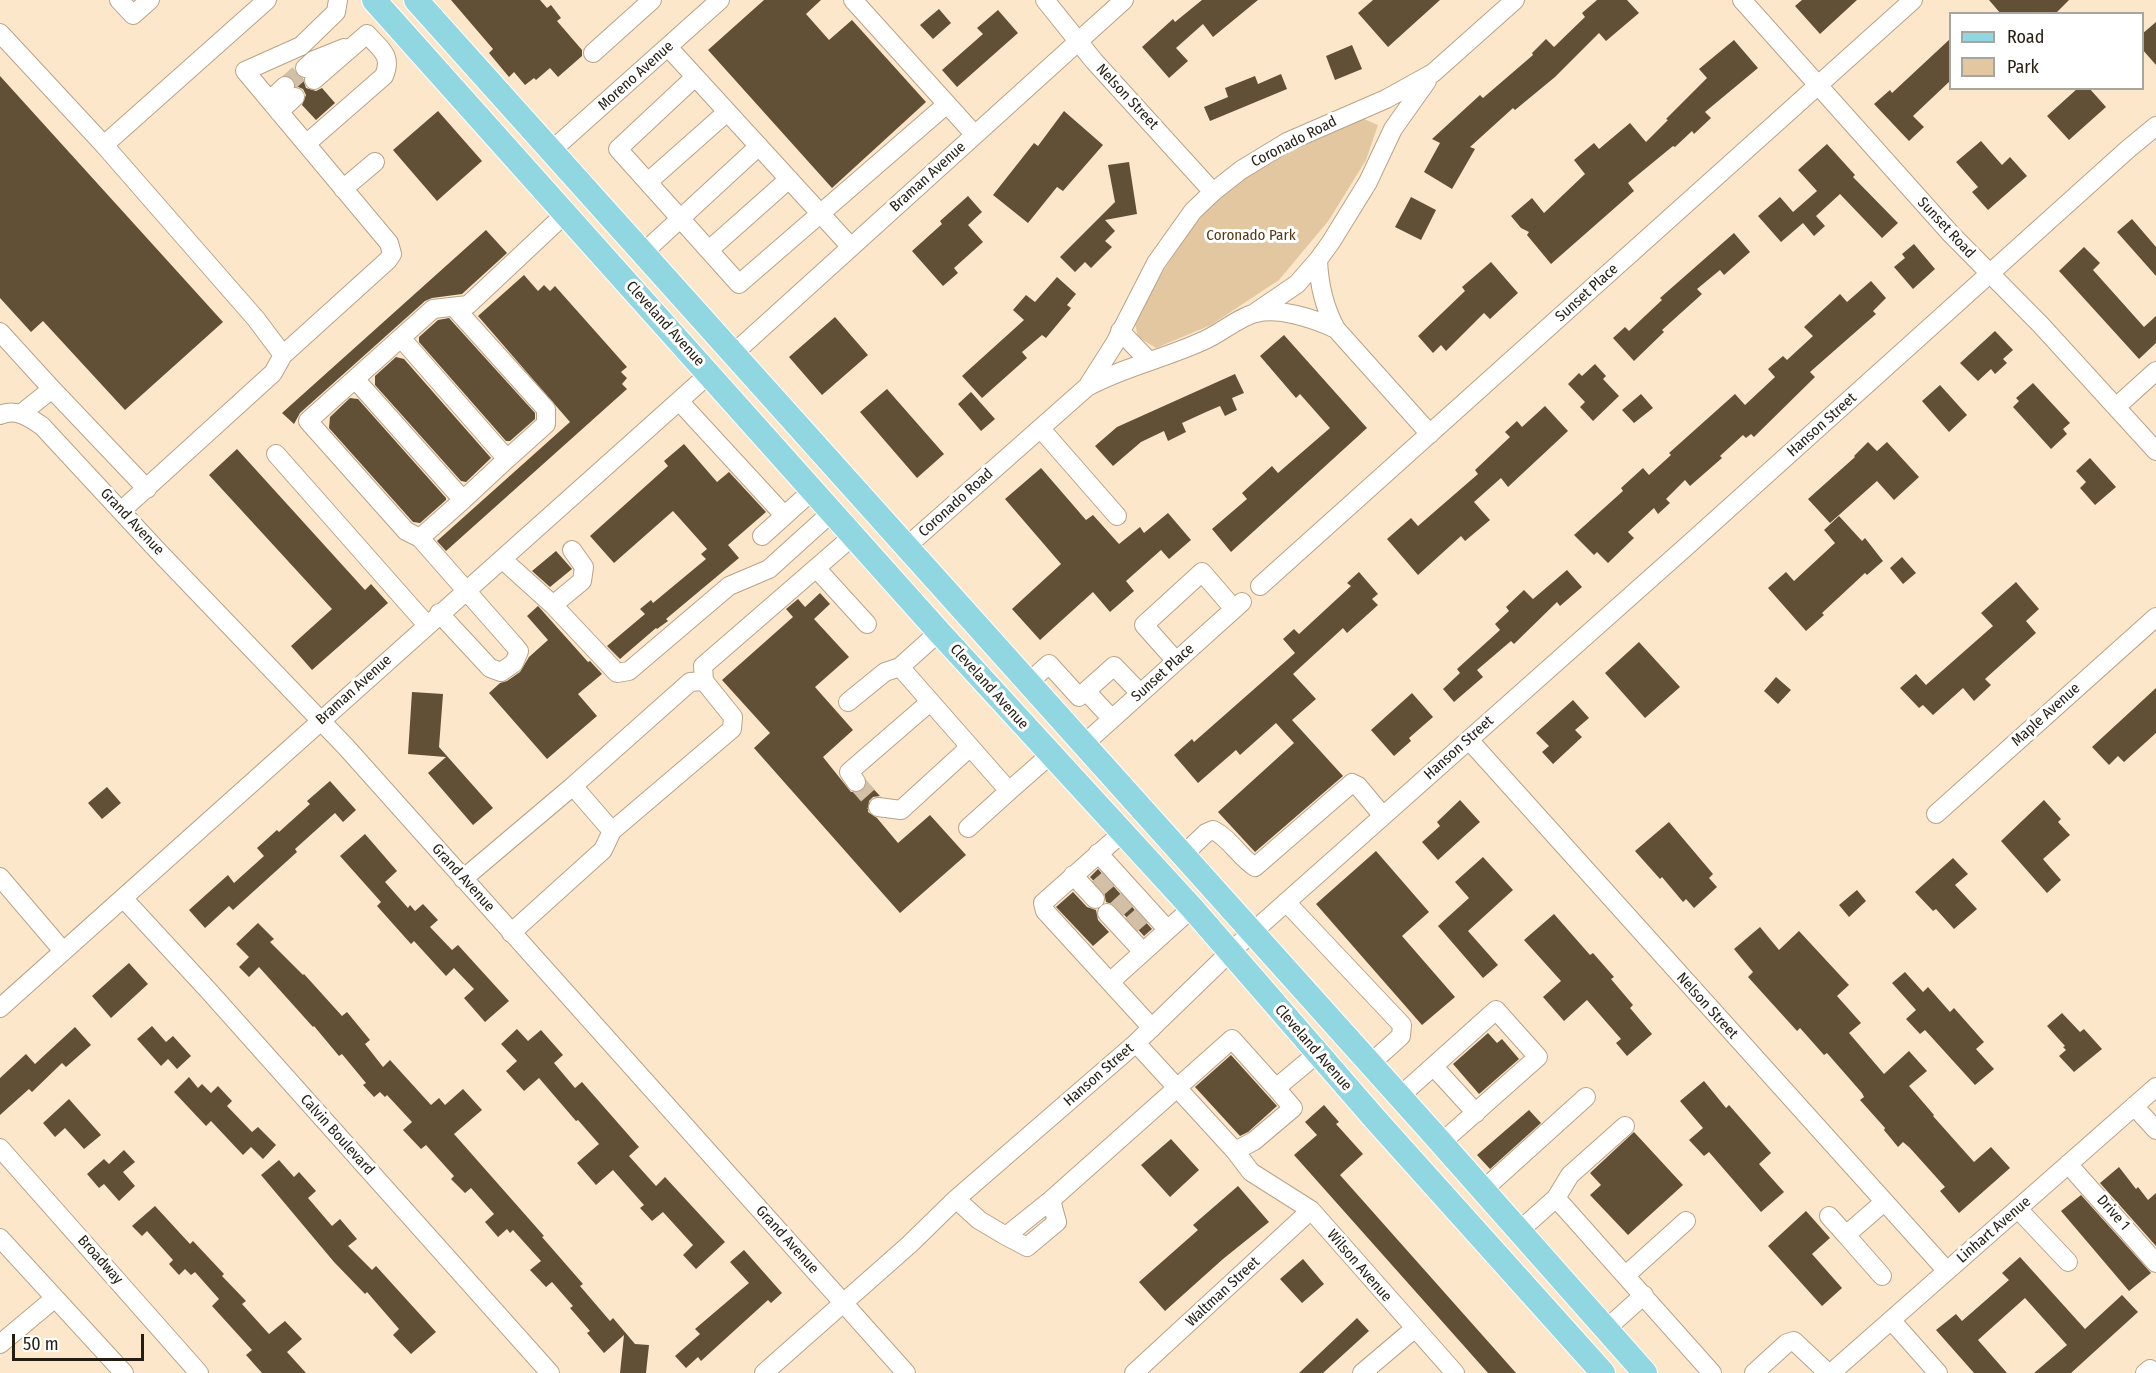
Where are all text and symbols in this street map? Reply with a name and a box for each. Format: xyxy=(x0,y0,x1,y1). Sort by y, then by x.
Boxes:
legend xyxy=(1949,12,2144,90)
text: Road xyxy=(2007,26,2044,48)
street label: Moreno Avenue xyxy=(595,37,677,115)
text: Park xyxy=(2007,56,2039,78)
street label: Nelson Street xyxy=(1092,60,1162,134)
street label: Coronado Road xyxy=(1248,113,1340,171)
street label: Braman Avenue xyxy=(886,138,970,216)
street label: Sunset Road xyxy=(1913,194,1979,262)
park label: Coronado Park xyxy=(1206,227,1296,245)
street label: Sunset Place xyxy=(1552,260,1622,326)
street label: Cleveland Avenue xyxy=(622,278,708,370)
street label: Hanson Street xyxy=(1784,389,1860,461)
street label: Coronado Road xyxy=(915,465,997,541)
street label: Grand Avenue xyxy=(96,485,168,559)
street label: Sunset Place xyxy=(1128,640,1198,706)
street label: Cleveland Avenue xyxy=(946,641,1032,733)
street label: Braman Avenue xyxy=(312,651,396,729)
street label: Maple Avenue xyxy=(2008,680,2084,750)
street label: Hanson Street xyxy=(1421,712,1497,784)
street label: Grand Avenue xyxy=(428,840,498,916)
street label: Nelson Street xyxy=(1673,969,1741,1043)
street label: Cleveland Avenue xyxy=(1271,1001,1355,1095)
street label: Hanson Street xyxy=(1060,1040,1138,1110)
street label: Calvin Boulevard xyxy=(296,1091,378,1179)
street label: Drive 1 xyxy=(2093,1192,2133,1234)
street label: Linhart Avenue xyxy=(1953,1193,2035,1267)
street label: Grand Avenue xyxy=(752,1202,822,1278)
street label: Wilson Avenue xyxy=(1323,1226,1395,1306)
street label: Broadway xyxy=(73,1232,127,1288)
street label: Waltman Street xyxy=(1182,1253,1264,1331)
scale bar xyxy=(15,1322,147,1360)
text: 50 m xyxy=(23,1333,59,1355)

